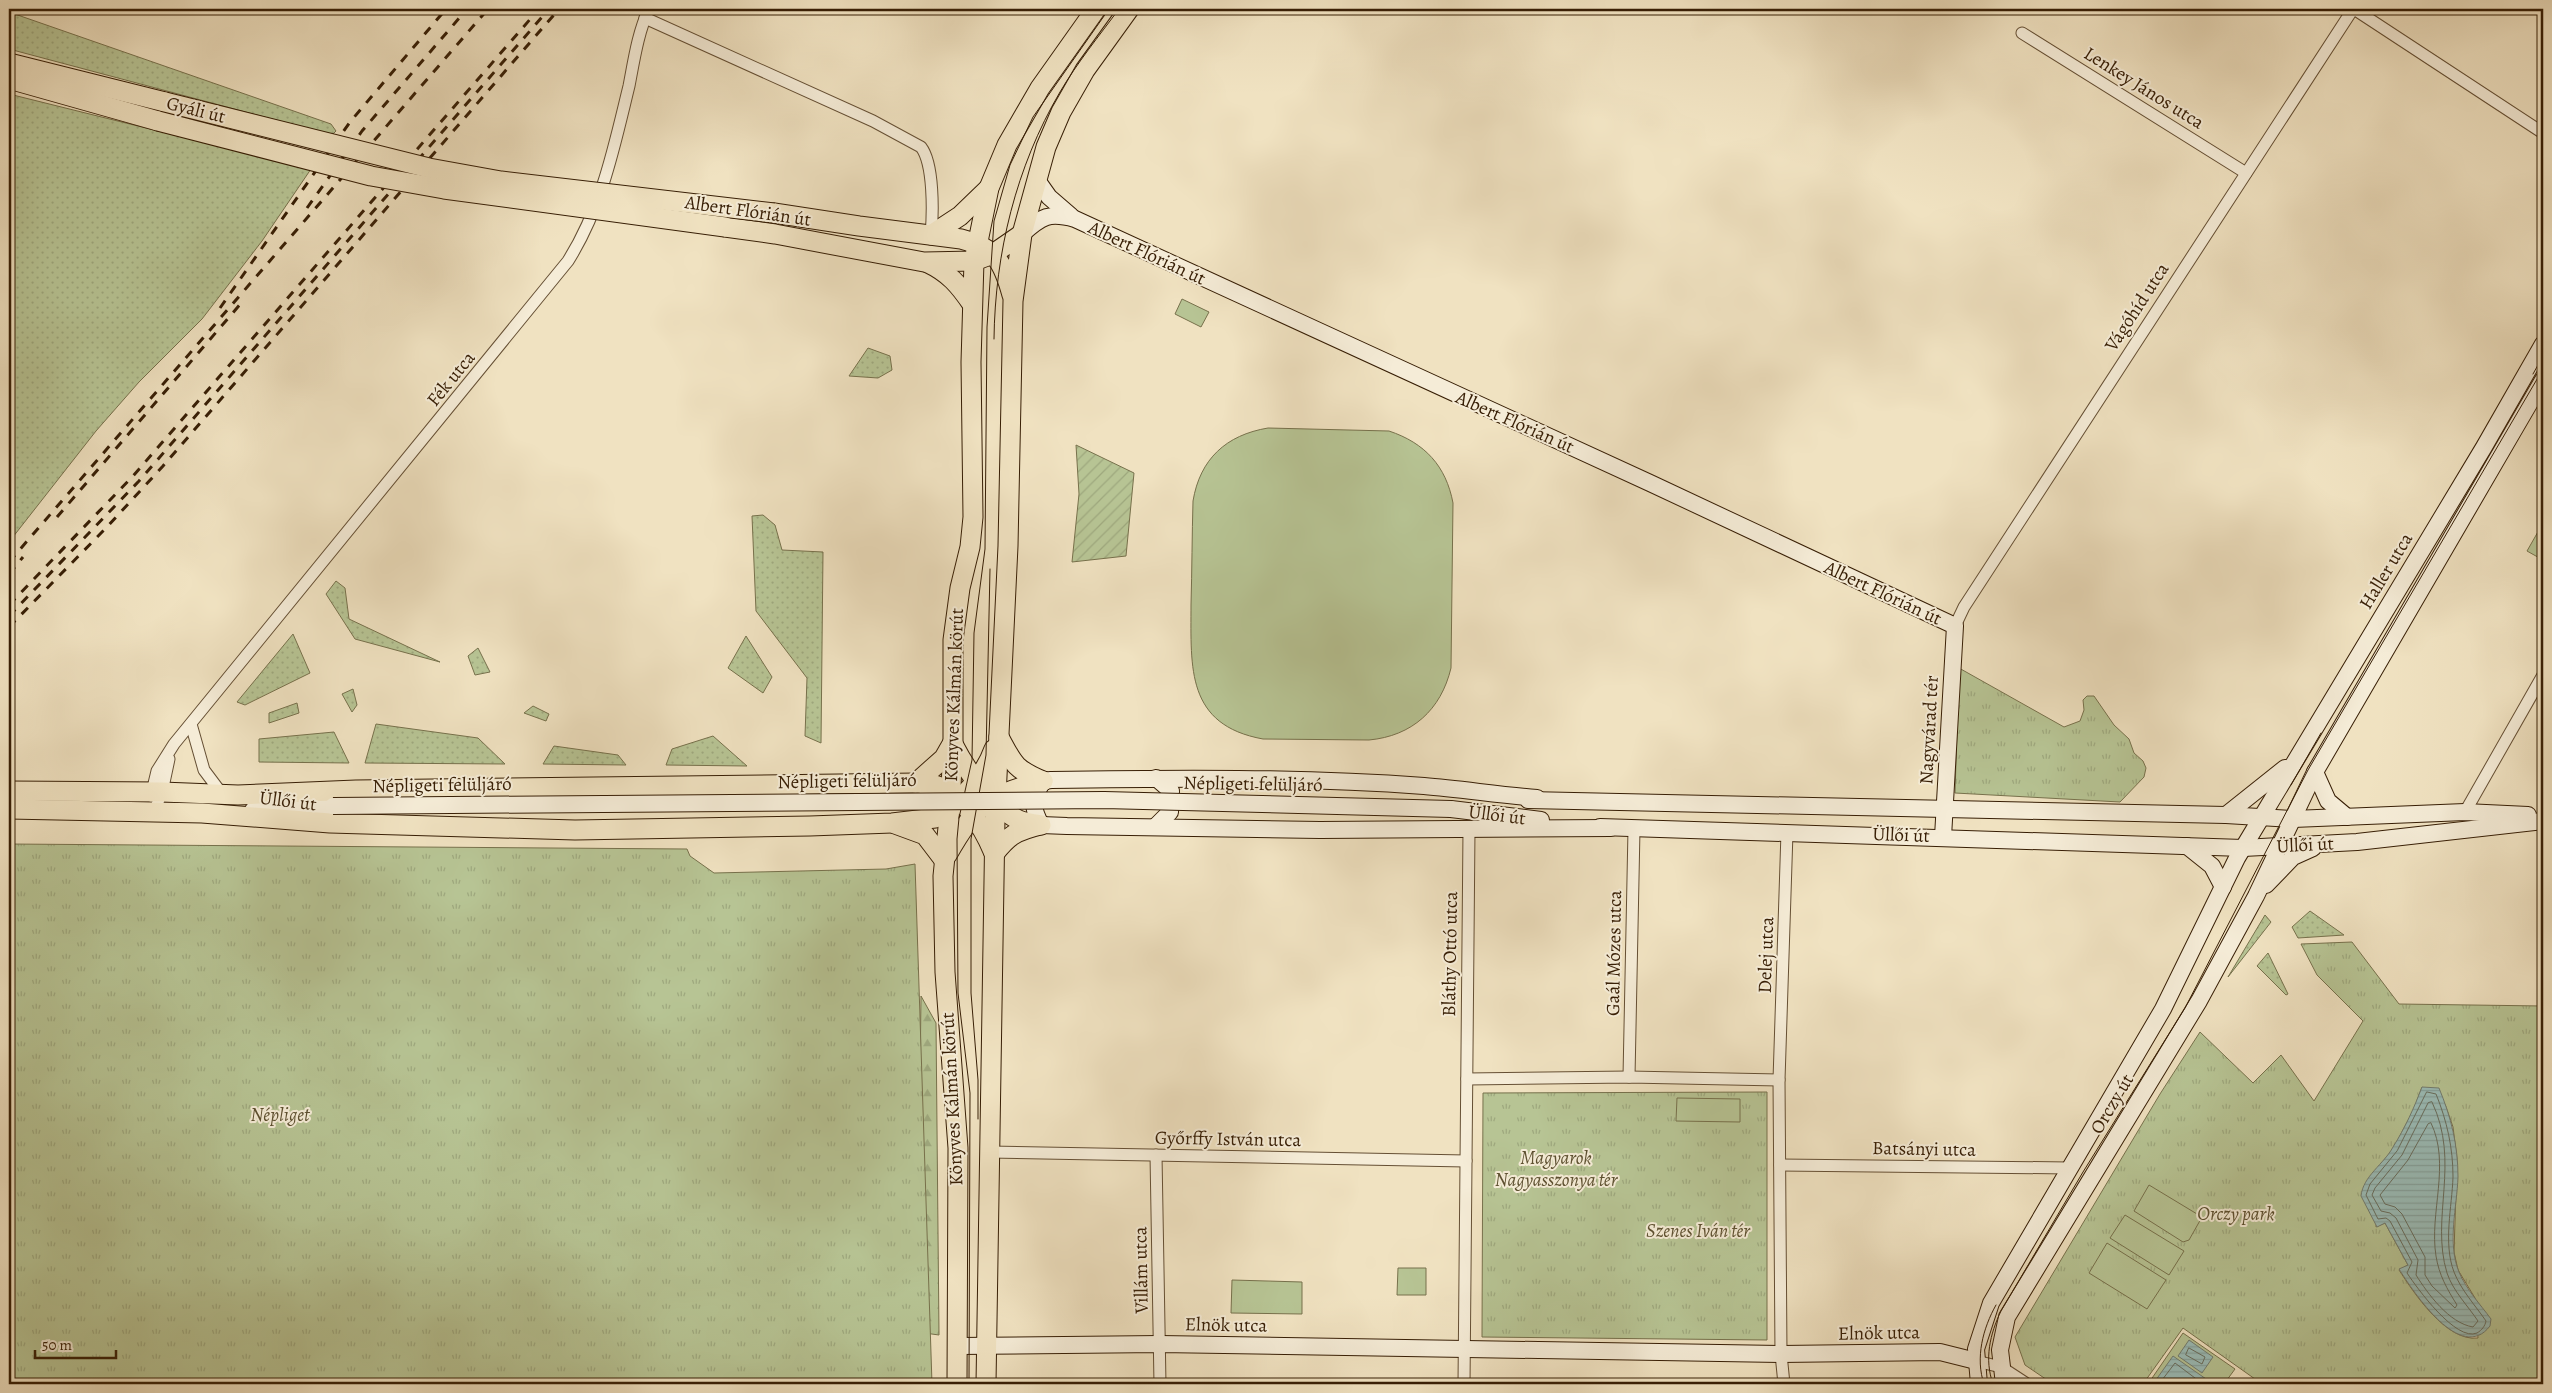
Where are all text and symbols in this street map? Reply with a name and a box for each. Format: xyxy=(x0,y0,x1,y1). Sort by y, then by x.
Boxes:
street label: Lenkey János utca xyxy=(2079,41,2209,136)
street label: Gyáli út xyxy=(164,90,228,130)
street label: Albert Flórián út xyxy=(682,189,813,233)
street label: Albert Flórián út xyxy=(1083,214,1210,292)
street label: Vágóhíd utca xyxy=(2098,258,2175,357)
street label: Fék utca xyxy=(421,346,481,412)
street label: Albert Flórián út xyxy=(1451,384,1578,460)
street label: Haller utca xyxy=(2353,528,2419,614)
street label: Albert Flórián út xyxy=(1819,554,1946,632)
street label: Könyves Kálmán körút xyxy=(938,608,970,782)
street label: Nagyvárad tér xyxy=(1913,675,1945,785)
street label: Népligeti felüljáró xyxy=(777,767,917,795)
street label: Népligeti felüljáró xyxy=(1183,770,1323,798)
street label: Népligeti felüljáró xyxy=(372,771,512,799)
street label: Üllői út xyxy=(258,785,318,817)
street label: Üllői út xyxy=(1467,799,1527,831)
street label: Üllői út xyxy=(1872,821,1930,849)
street label: Üllői út xyxy=(2276,831,2334,859)
street label: Gaál Mózes utca xyxy=(1600,890,1628,1016)
street label: Bláthy Ottó utca xyxy=(1436,891,1464,1017)
street label: Delej utca xyxy=(1752,916,1780,994)
street label: Könyves Kálmán körút xyxy=(934,1012,970,1186)
street label: Orczy út xyxy=(2084,1069,2140,1139)
park label: Népliget xyxy=(251,1102,311,1128)
street label: Győrffy István utca xyxy=(1155,1125,1301,1153)
street label: Batsányi utca xyxy=(1872,1135,1976,1163)
park label: Magyarok Nagyasszonya tér xyxy=(1495,1145,1619,1193)
park label: Orczy park xyxy=(2197,1201,2275,1227)
park label: Szenes Iván tér xyxy=(1646,1218,1751,1244)
street label: Villám utca xyxy=(1127,1226,1155,1315)
street label: Elnök utca xyxy=(1185,1311,1267,1339)
street label: Elnök utca xyxy=(1838,1319,1920,1347)
scale bar xyxy=(35,1328,116,1360)
text: 50 m xyxy=(42,1335,72,1355)

